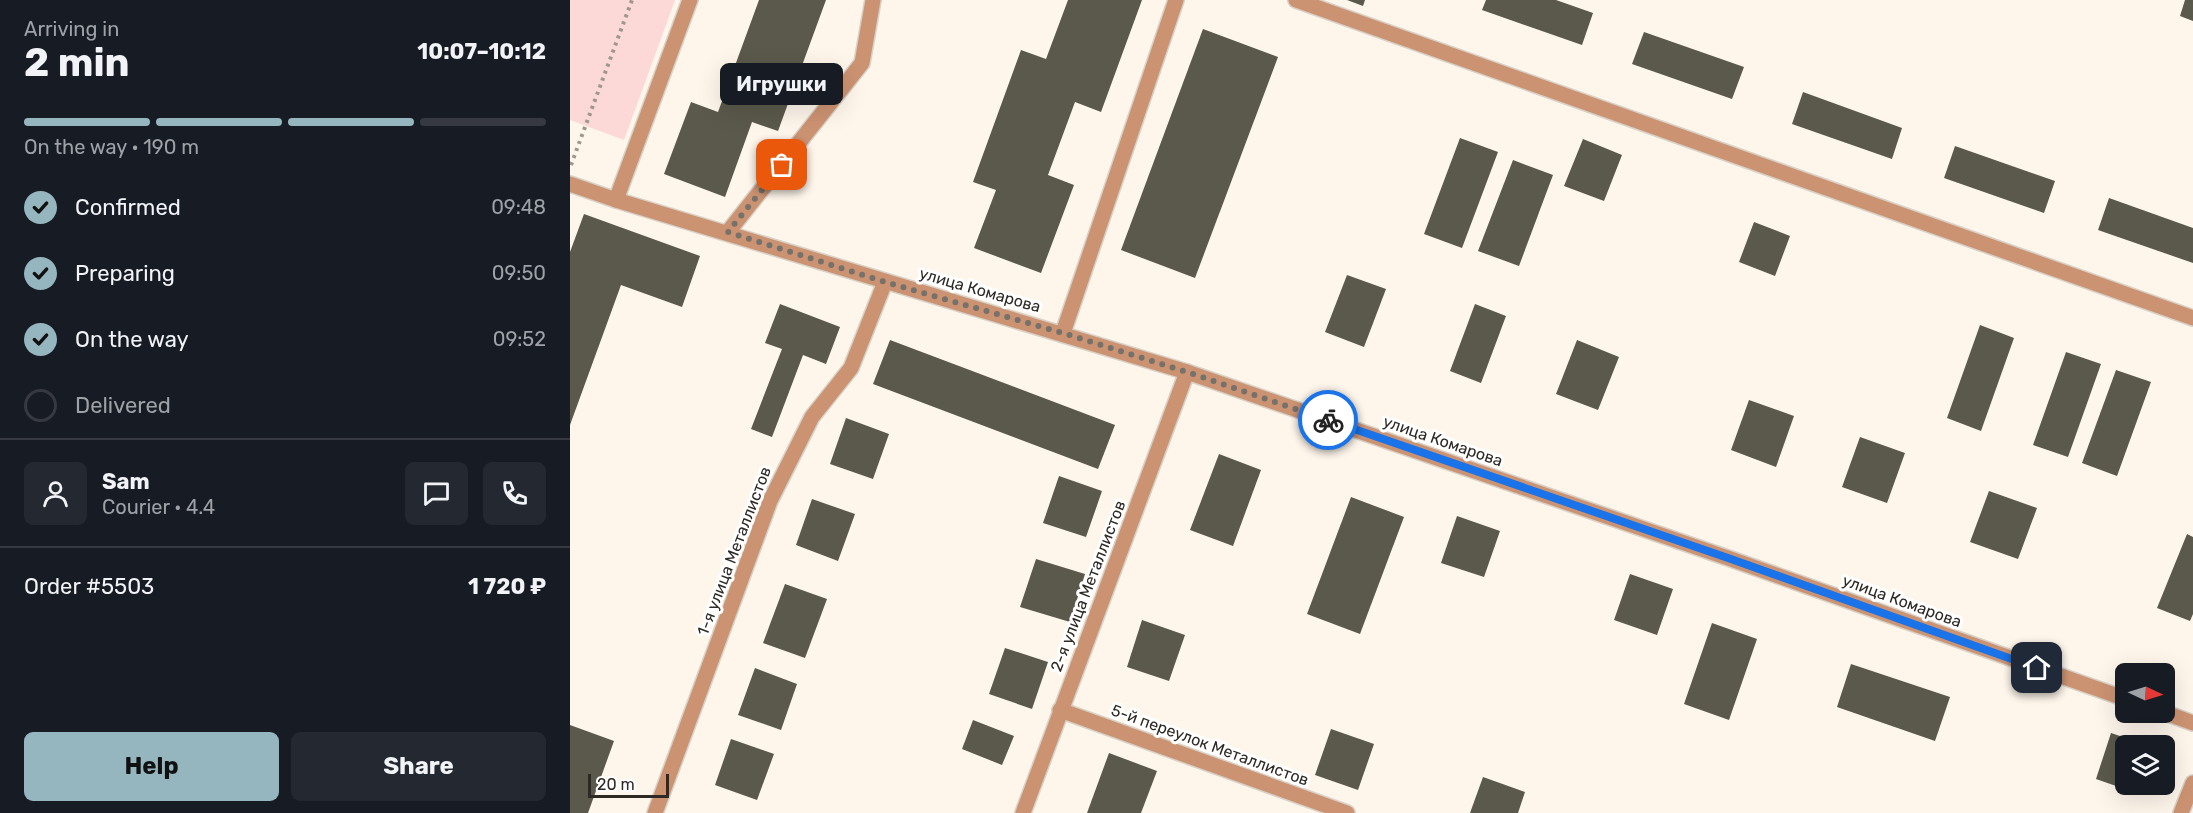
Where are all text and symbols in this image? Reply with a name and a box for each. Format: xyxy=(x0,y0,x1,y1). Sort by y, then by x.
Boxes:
text: Arriving in xyxy=(24,17,119,41)
text: 10:07–10:12 xyxy=(417,38,546,65)
text: 2 min xyxy=(24,40,130,86)
callout: Игрушки xyxy=(720,63,844,105)
text: Игрушки xyxy=(736,72,827,96)
text: On the way · 190 m xyxy=(24,135,199,159)
pin xyxy=(756,139,807,190)
icon: bag xyxy=(765,148,798,181)
icon: check xyxy=(24,191,57,224)
text: Confirmed xyxy=(75,194,181,221)
text: 09:48 xyxy=(491,195,546,219)
icon: check xyxy=(24,257,57,290)
text: Preparing xyxy=(75,260,175,287)
text: 09:50 xyxy=(492,261,546,285)
street label: улица Комарова xyxy=(917,264,1043,316)
icon: check xyxy=(24,323,57,356)
text: On the way xyxy=(75,326,189,353)
text: 09:52 xyxy=(493,327,546,351)
courier xyxy=(1298,390,1358,450)
text: Delivered xyxy=(75,392,171,419)
icon: bike xyxy=(1312,404,1345,437)
street label: улица Комарова xyxy=(1381,412,1505,470)
button: person xyxy=(24,462,87,525)
button: chat xyxy=(405,462,468,525)
button: phone xyxy=(483,462,546,525)
street label: 1-я улица Металлистов xyxy=(693,464,775,638)
text: Sam xyxy=(102,468,150,495)
text: Courier · 4.4 xyxy=(102,495,215,519)
street label: 2-я улица Металлистов xyxy=(1047,498,1129,674)
street label: улица Комарова xyxy=(1840,571,1964,631)
text: Order #5503 xyxy=(24,573,154,600)
text: 1 720 ₽ xyxy=(468,573,546,600)
pin xyxy=(2011,642,2062,693)
icon: home xyxy=(2020,651,2053,684)
north arrow xyxy=(2115,663,2175,723)
map controls xyxy=(2115,663,2175,795)
street label: 5-й переулок Металлистов xyxy=(1109,700,1311,790)
button: Help xyxy=(24,732,279,801)
button: Share xyxy=(291,732,546,801)
button: layers xyxy=(2115,735,2175,795)
scale bar xyxy=(588,771,669,798)
text: 20 m xyxy=(597,775,635,794)

